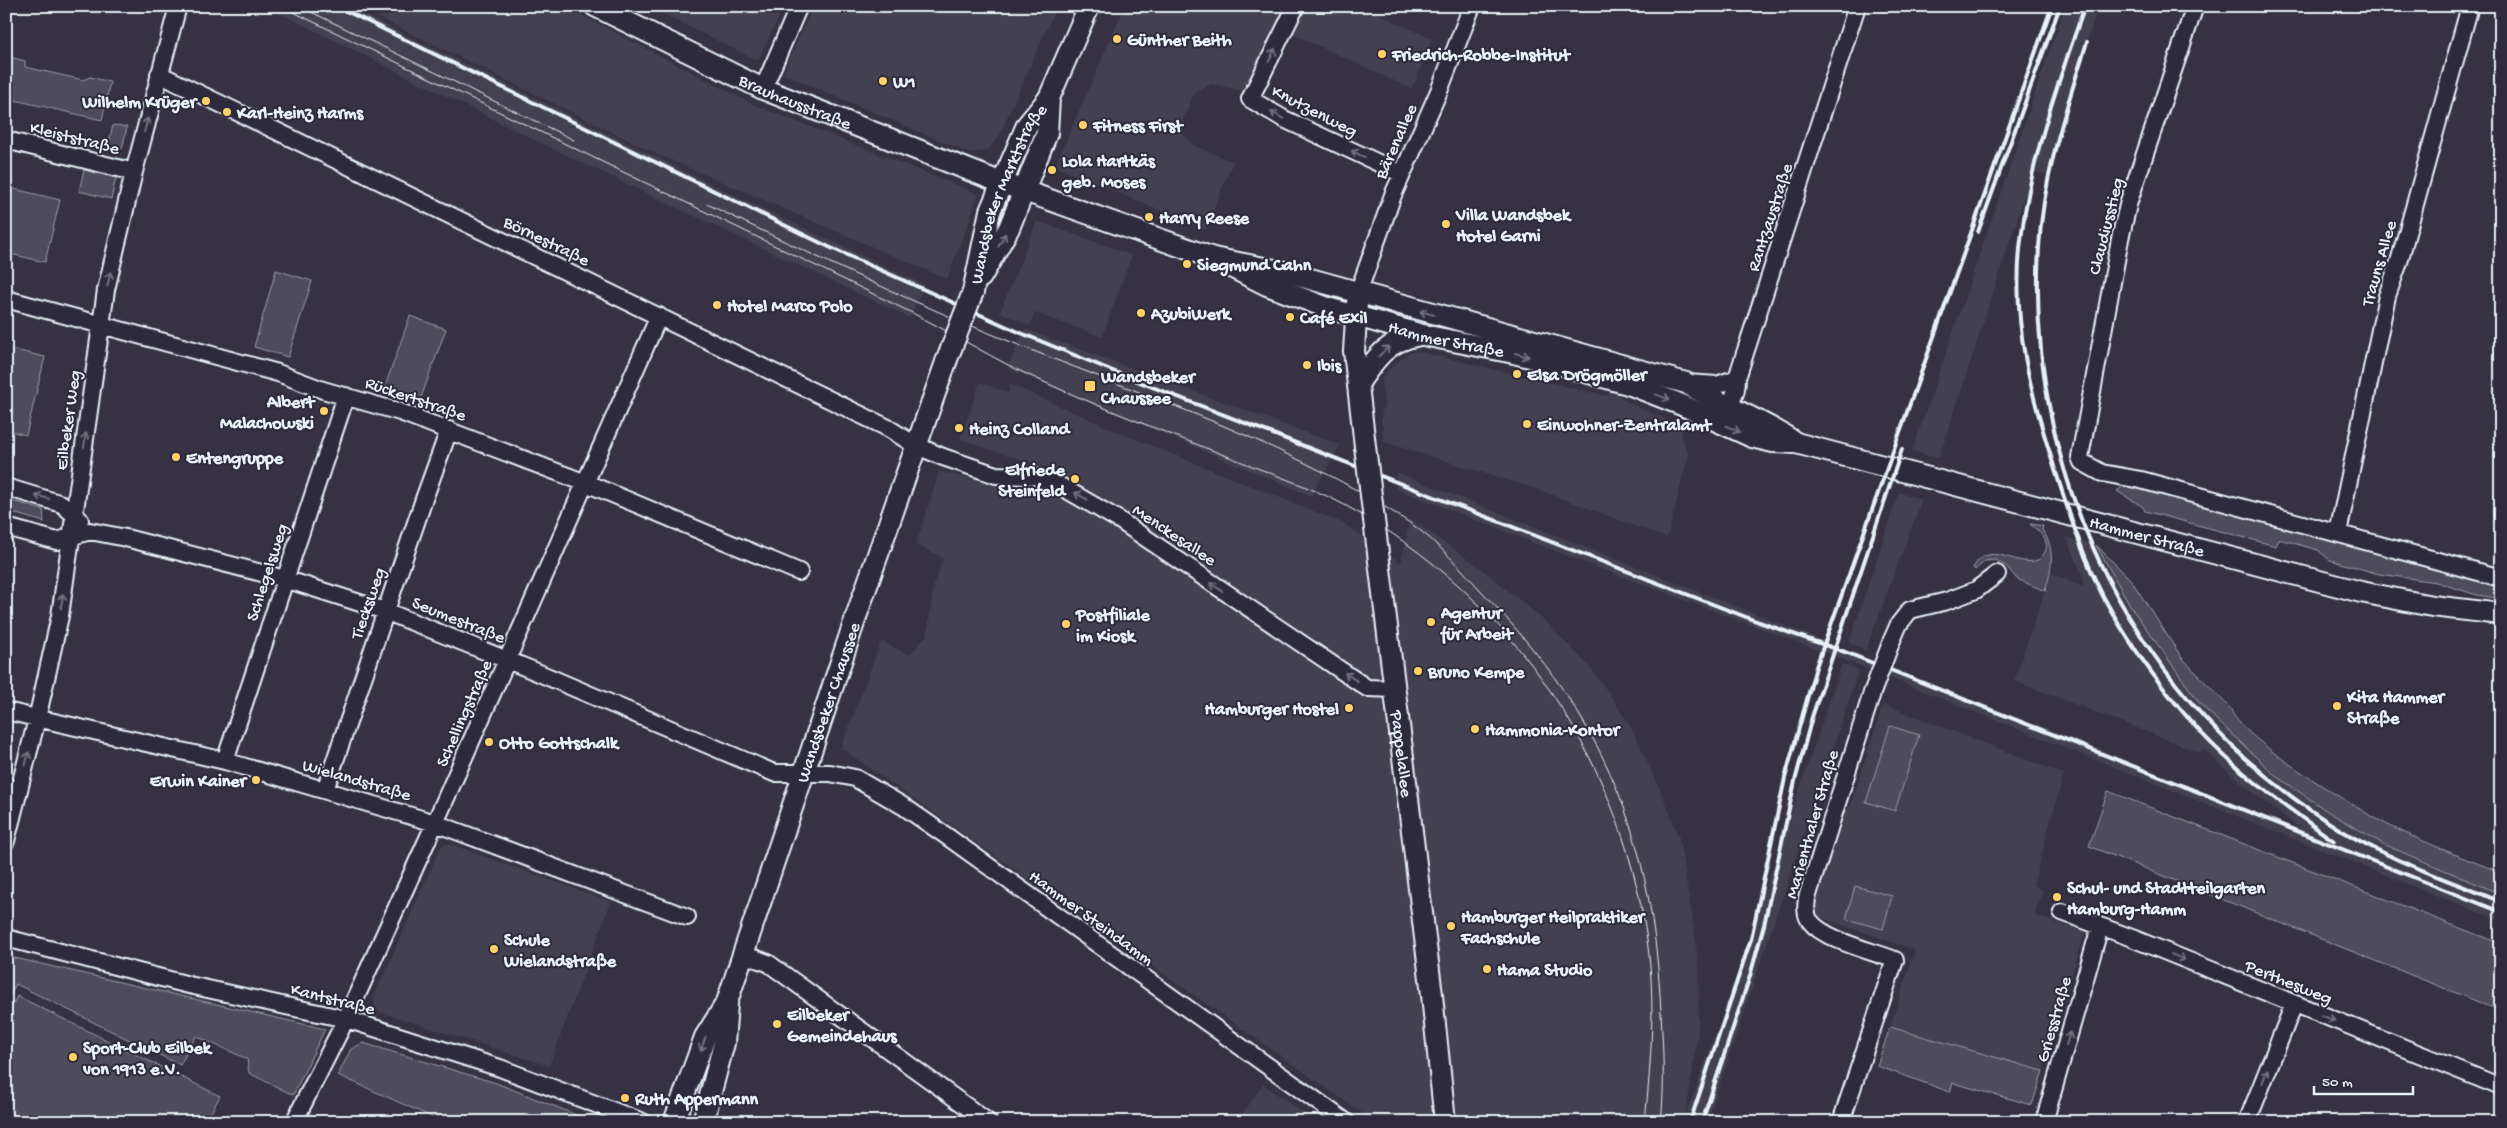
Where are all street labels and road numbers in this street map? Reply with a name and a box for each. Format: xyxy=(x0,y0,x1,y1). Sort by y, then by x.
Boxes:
street label: Brauhausstraße xyxy=(734,70,854,136)
street label: Knutzenweg xyxy=(1267,82,1360,143)
street label: Wandsbeker Marktstraße xyxy=(967,100,1053,286)
street label: Bärenallee xyxy=(1371,101,1423,184)
street label: Kleiststraße xyxy=(27,118,122,161)
street label: Rantzaustraße xyxy=(1744,160,1799,274)
street label: Claudiusstieg xyxy=(2085,176,2130,277)
street label: Börnestraße xyxy=(498,212,593,272)
street label: Trauns Allee xyxy=(2358,218,2403,310)
street label: Hammer Straße xyxy=(1385,318,1506,364)
street label: Eilbeker Weg xyxy=(52,369,87,472)
street label: Rückertstraße xyxy=(362,373,469,428)
street label: Menckesallee xyxy=(1128,500,1220,572)
street label: Hammer Straße xyxy=(2087,513,2207,563)
street label: Schlegelsweg xyxy=(243,521,294,624)
street label: Tiecksweg xyxy=(347,565,391,643)
street label: Seumestraße xyxy=(408,593,508,650)
street label: Wandsbeker Chaussee xyxy=(793,620,867,786)
street label: Schellingstraße xyxy=(432,657,498,771)
street label: Pappelallee xyxy=(1384,708,1416,799)
street label: Marienthaler Straße xyxy=(1782,747,1845,902)
street label: Wielandstraße xyxy=(300,756,414,807)
street label: Hammer Steindamm xyxy=(1024,867,1157,972)
street label: Perthesweg xyxy=(2241,956,2335,1010)
street label: Griesstraße xyxy=(2033,974,2078,1065)
street label: Kantstraße xyxy=(288,980,378,1021)

